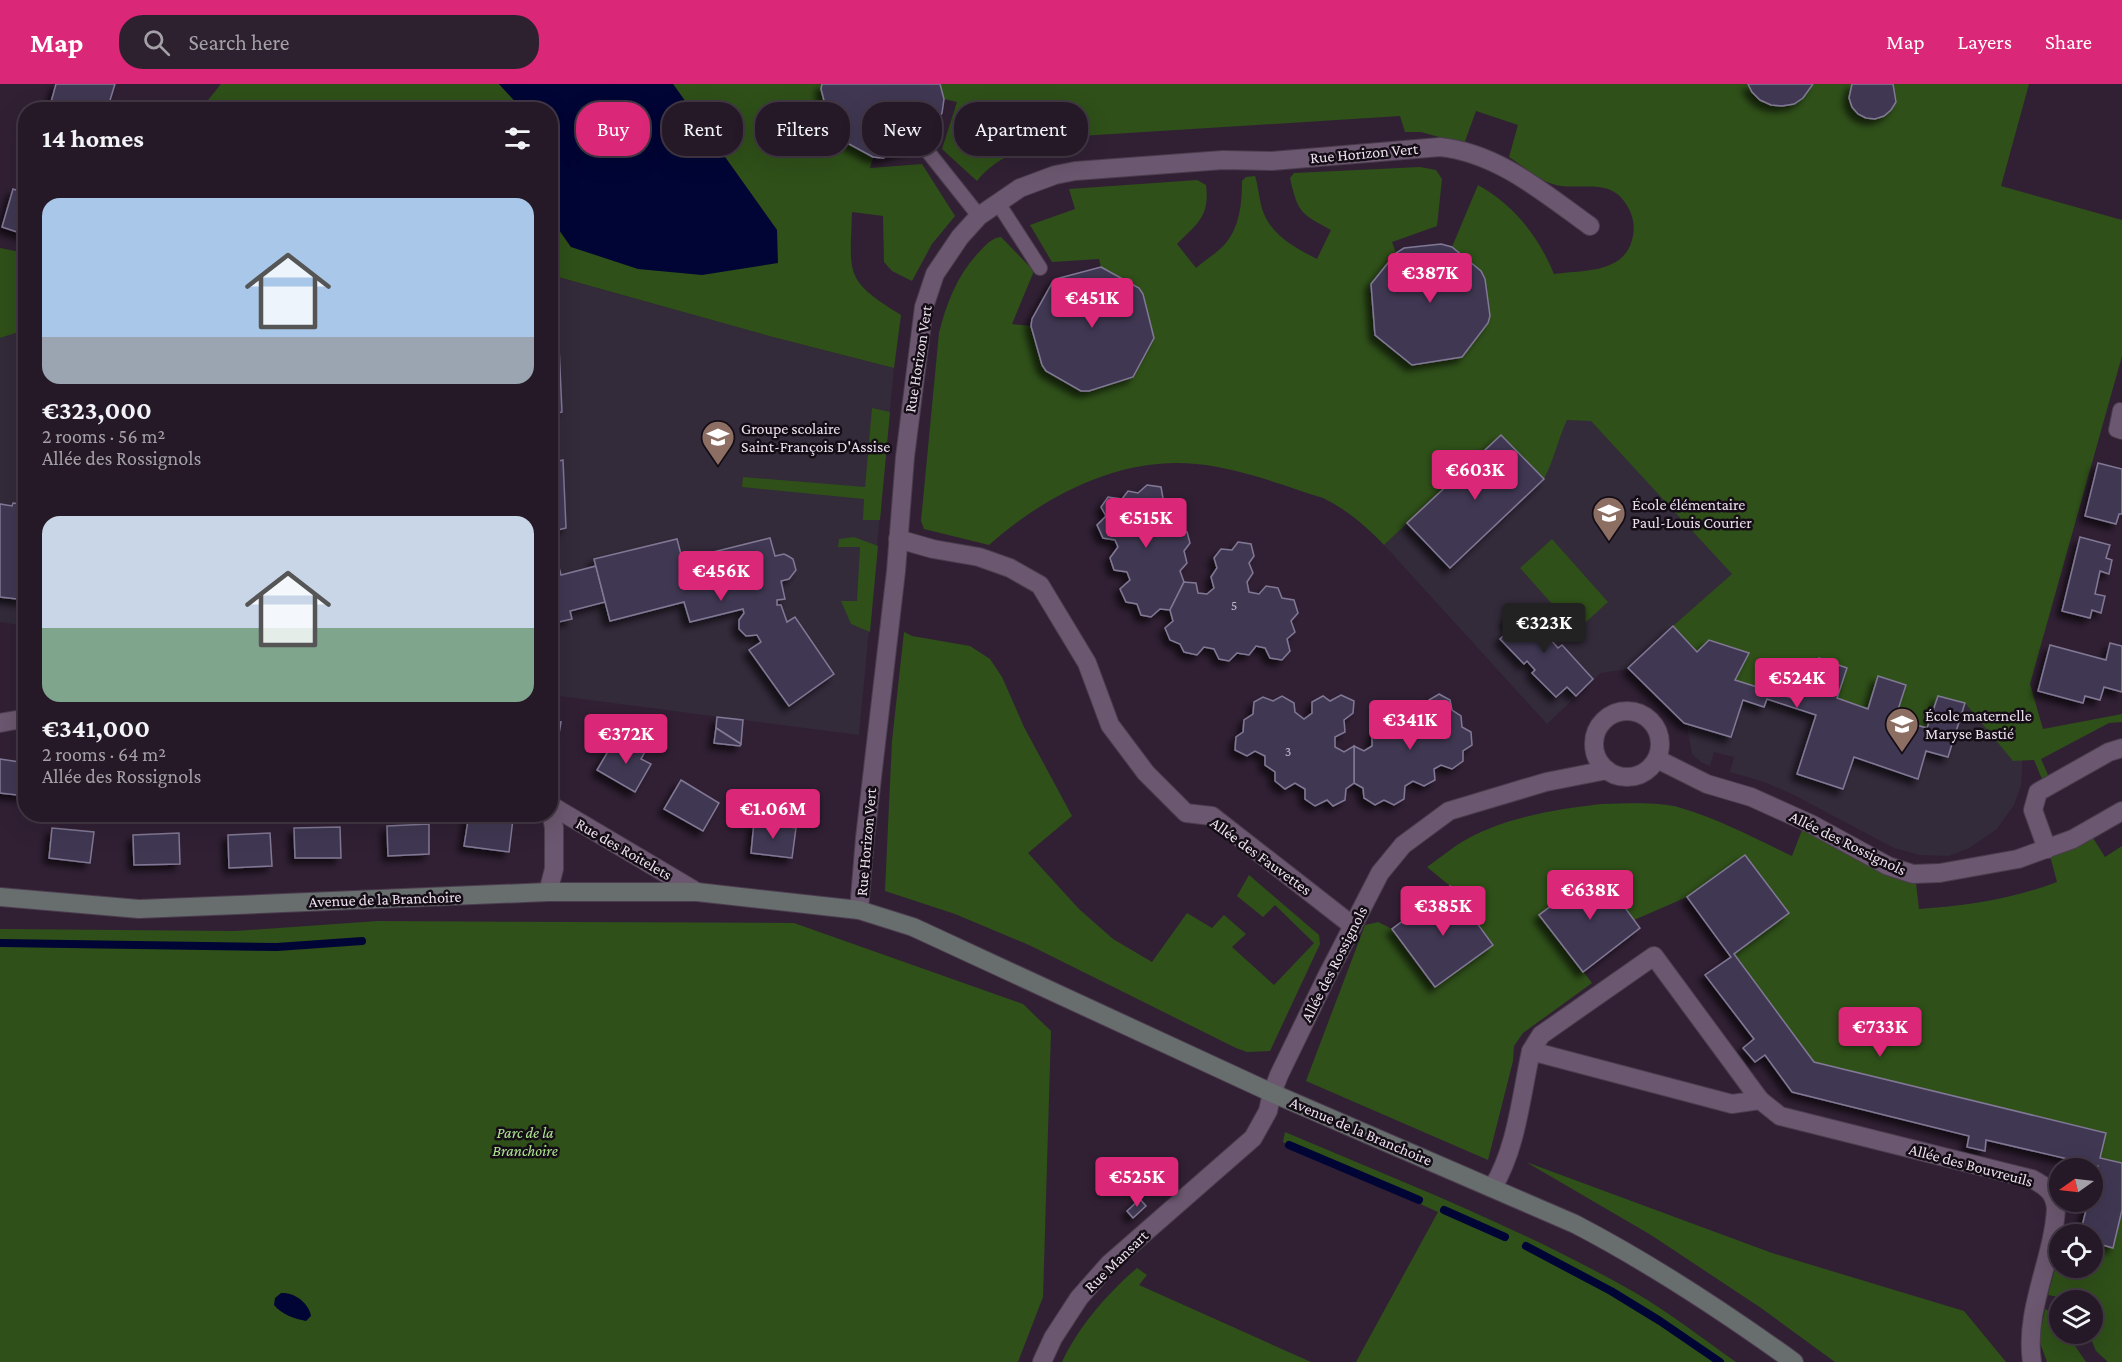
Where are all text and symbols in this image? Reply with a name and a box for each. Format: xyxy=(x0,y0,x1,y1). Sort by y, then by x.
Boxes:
search box xyxy=(119,15,539,69)
icon: search xyxy=(140,26,173,59)
text: Map xyxy=(30,27,83,58)
text: Search here xyxy=(188,30,289,55)
text: Map xyxy=(1886,30,1925,54)
text: Layers xyxy=(1958,30,2012,54)
text: Share xyxy=(2045,30,2092,54)
chip: Buy xyxy=(576,102,650,156)
chip: Rent xyxy=(662,102,743,156)
chip: Filters xyxy=(755,102,850,156)
chip: New xyxy=(862,102,942,156)
chip: Apartment xyxy=(954,102,1088,156)
icon: filters xyxy=(501,122,534,155)
text: 14 homes xyxy=(42,124,144,153)
street label: Rue Horizon Vert xyxy=(1309,140,1419,166)
icon: home xyxy=(234,237,342,345)
pin: €387K xyxy=(1388,253,1472,304)
text: €387K xyxy=(1402,261,1458,283)
pin: €451K xyxy=(1050,278,1134,329)
text: €451K xyxy=(1065,286,1119,308)
street label: Rue Horizon Vert xyxy=(901,304,935,414)
text: €323,000 xyxy=(42,396,152,425)
school or university icon: Groupe scolaire Saint-François D'Assise xyxy=(700,419,736,466)
place label: Groupe scolaire Saint-François D'Assise xyxy=(741,420,890,456)
text: 2 rooms · 56 m² xyxy=(42,425,165,447)
text: Allée des Rossignols xyxy=(42,447,201,469)
pin: €603K xyxy=(1433,450,1517,501)
text: €603K xyxy=(1446,458,1504,480)
school or university icon: École élémentaire Paul-Louis Courier xyxy=(1591,495,1627,542)
place label: École élémentaire Paul-Louis Courier xyxy=(1632,496,1752,531)
pin: €515K xyxy=(1104,498,1188,549)
text: €515K xyxy=(1120,506,1172,528)
pin: €456K xyxy=(679,551,763,602)
icon: home xyxy=(234,555,342,663)
text: €456K xyxy=(692,559,750,581)
house number: 5 xyxy=(1231,597,1237,613)
pin: €323K xyxy=(1502,603,1586,654)
text: €323K xyxy=(1516,611,1572,633)
pin: €524K xyxy=(1755,658,1839,709)
text: €524K xyxy=(1769,666,1825,688)
pin: €341K xyxy=(1368,700,1452,751)
school or university icon: École maternelle Maryse Bastié xyxy=(1884,706,1920,753)
place label: École maternelle Maryse Bastié xyxy=(1925,707,2032,743)
text: €341K xyxy=(1383,708,1437,730)
text: €341,000 xyxy=(42,714,150,743)
pin: €372K xyxy=(584,714,668,765)
text: €372K xyxy=(598,722,654,744)
text: 2 rooms · 64 m² xyxy=(42,743,166,765)
house number: 3 xyxy=(1285,743,1291,759)
text: Allée des Rossignols xyxy=(42,765,201,787)
street label: Rue Horizon Vert xyxy=(853,787,879,897)
pin: €1.06M xyxy=(724,789,822,840)
text: €1.06M xyxy=(740,797,806,819)
street label: Allée des Rossignols xyxy=(1787,807,1909,879)
street label: Allée des Fauvettes xyxy=(1207,814,1315,898)
street label: Rue des Roitelets xyxy=(573,815,675,883)
pin: €638K xyxy=(1548,870,1632,921)
text: €638K xyxy=(1561,878,1619,900)
pin: €385K xyxy=(1401,886,1485,937)
street label: Avenue de la Branchoire xyxy=(308,888,462,910)
text: €385K xyxy=(1415,894,1472,916)
street label: Allée des Rossignols xyxy=(1298,903,1371,1025)
pin: €733K xyxy=(1838,1007,1922,1058)
text: €733K xyxy=(1853,1015,1907,1037)
street label: Avenue de la Branchoire xyxy=(1287,1093,1435,1169)
park label: Parc de la Branchoire xyxy=(492,1124,558,1159)
street label: Allée des Bouvreuils xyxy=(1907,1140,2035,1190)
pin: €525K xyxy=(1095,1157,1179,1208)
north arrow xyxy=(2049,1158,2103,1212)
map controls xyxy=(2049,1158,2103,1344)
text: €525K xyxy=(1109,1165,1165,1187)
button: locate xyxy=(2049,1224,2103,1278)
street label: Rue Mansart xyxy=(1081,1226,1152,1295)
button: layers xyxy=(2049,1290,2103,1344)

